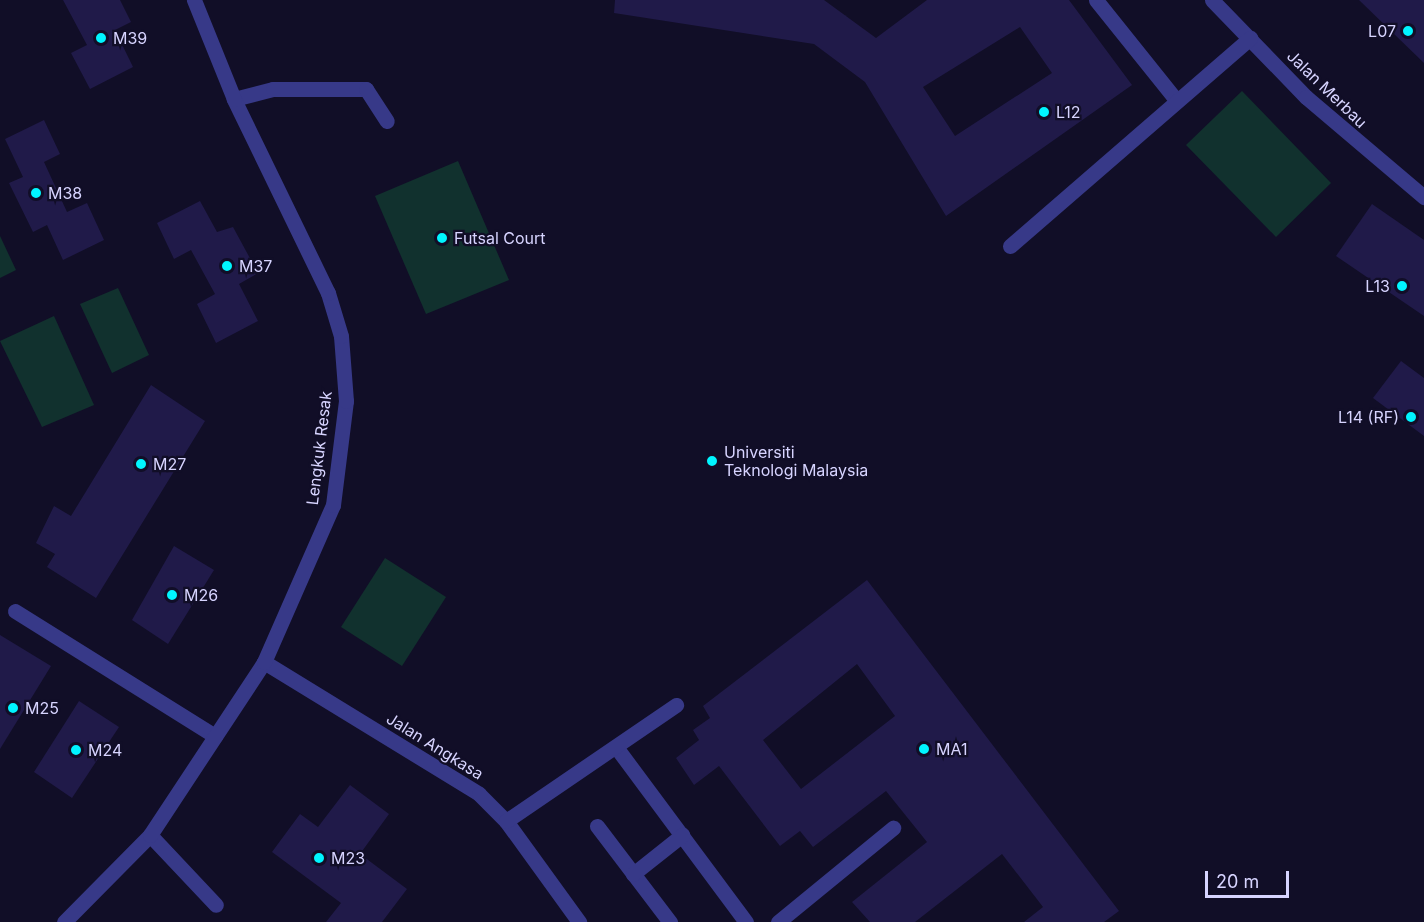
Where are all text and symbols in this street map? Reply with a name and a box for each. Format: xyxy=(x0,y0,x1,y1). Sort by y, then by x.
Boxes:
place label: L07 xyxy=(1368,21,1396,41)
marker: L07 xyxy=(1401,24,1415,38)
place label: M39 xyxy=(113,28,147,48)
marker: M39 xyxy=(94,31,108,45)
street label: Jalan Merbau xyxy=(1283,46,1371,132)
place label: L12 xyxy=(1056,102,1081,122)
marker: L12 xyxy=(1037,105,1051,119)
place label: M38 xyxy=(48,183,82,203)
marker: M38 xyxy=(29,186,43,200)
place label: Futsal Court xyxy=(454,228,546,248)
marker: Futsal Court xyxy=(435,231,449,245)
place label: M37 xyxy=(239,256,272,276)
marker: M37 xyxy=(220,259,234,273)
place label: L13 xyxy=(1365,276,1390,296)
marker: L13 xyxy=(1395,279,1409,293)
street label: Lengkuk Resak xyxy=(302,390,336,506)
place label: L14 (RF) xyxy=(1338,407,1399,427)
marker: L14 (RF) xyxy=(1404,410,1418,424)
place label: Universiti Teknologi Malaysia xyxy=(724,442,868,480)
place label: M27 xyxy=(153,454,186,474)
marker: Universiti Teknologi Malaysia xyxy=(705,454,719,468)
marker: M27 xyxy=(134,457,148,471)
place label: M26 xyxy=(184,585,218,605)
marker: M26 xyxy=(165,588,179,602)
place label: M25 xyxy=(25,698,59,718)
marker: M25 xyxy=(6,701,20,715)
street label: Jalan Angkasa xyxy=(383,709,487,783)
place label: MA1 xyxy=(936,739,967,759)
place label: M24 xyxy=(88,740,122,760)
marker: MA1 xyxy=(917,742,931,756)
marker: M24 xyxy=(69,743,83,757)
place label: M23 xyxy=(331,848,365,868)
marker: M23 xyxy=(312,851,326,865)
scale bar xyxy=(1208,859,1292,897)
text: 20 m xyxy=(1216,871,1259,892)

